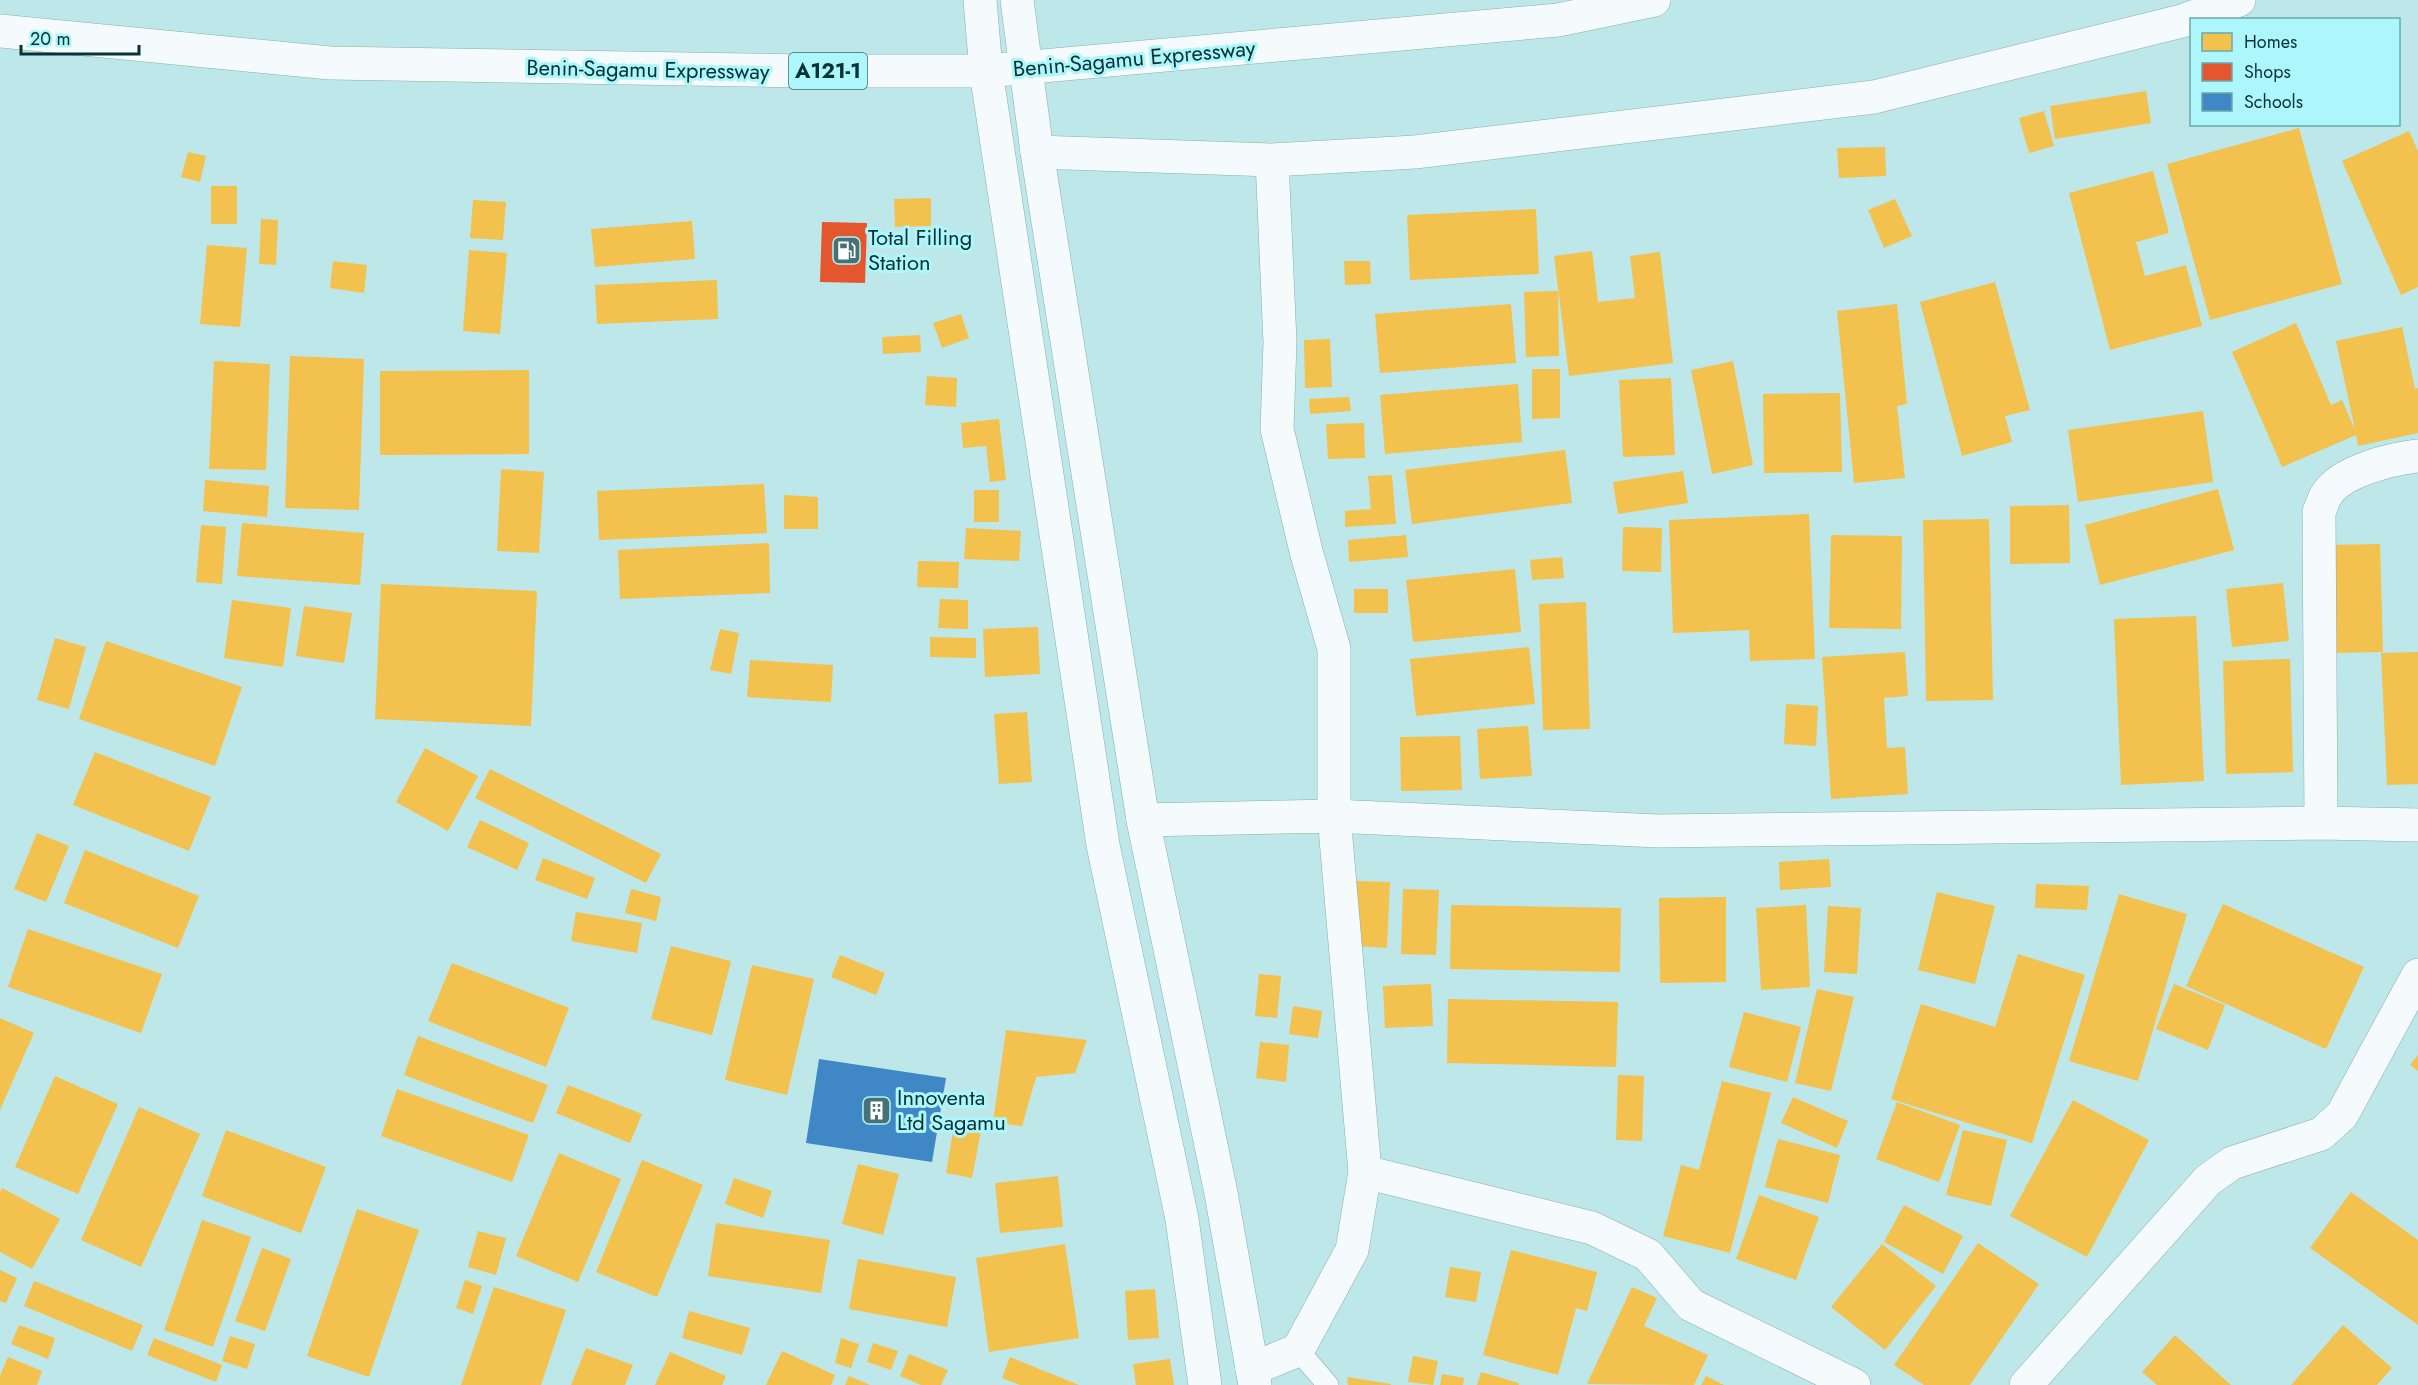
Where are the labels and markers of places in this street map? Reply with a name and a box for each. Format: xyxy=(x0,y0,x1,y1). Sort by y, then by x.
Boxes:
place label: Total Filling Station xyxy=(868,221,972,278)
fuel station icon: Total Filling Station xyxy=(831,234,863,266)
place label: Innoventa Ltd Sagamu xyxy=(897,1081,1006,1138)
building icon: Innoventa Ltd Sagamu xyxy=(860,1094,892,1126)

